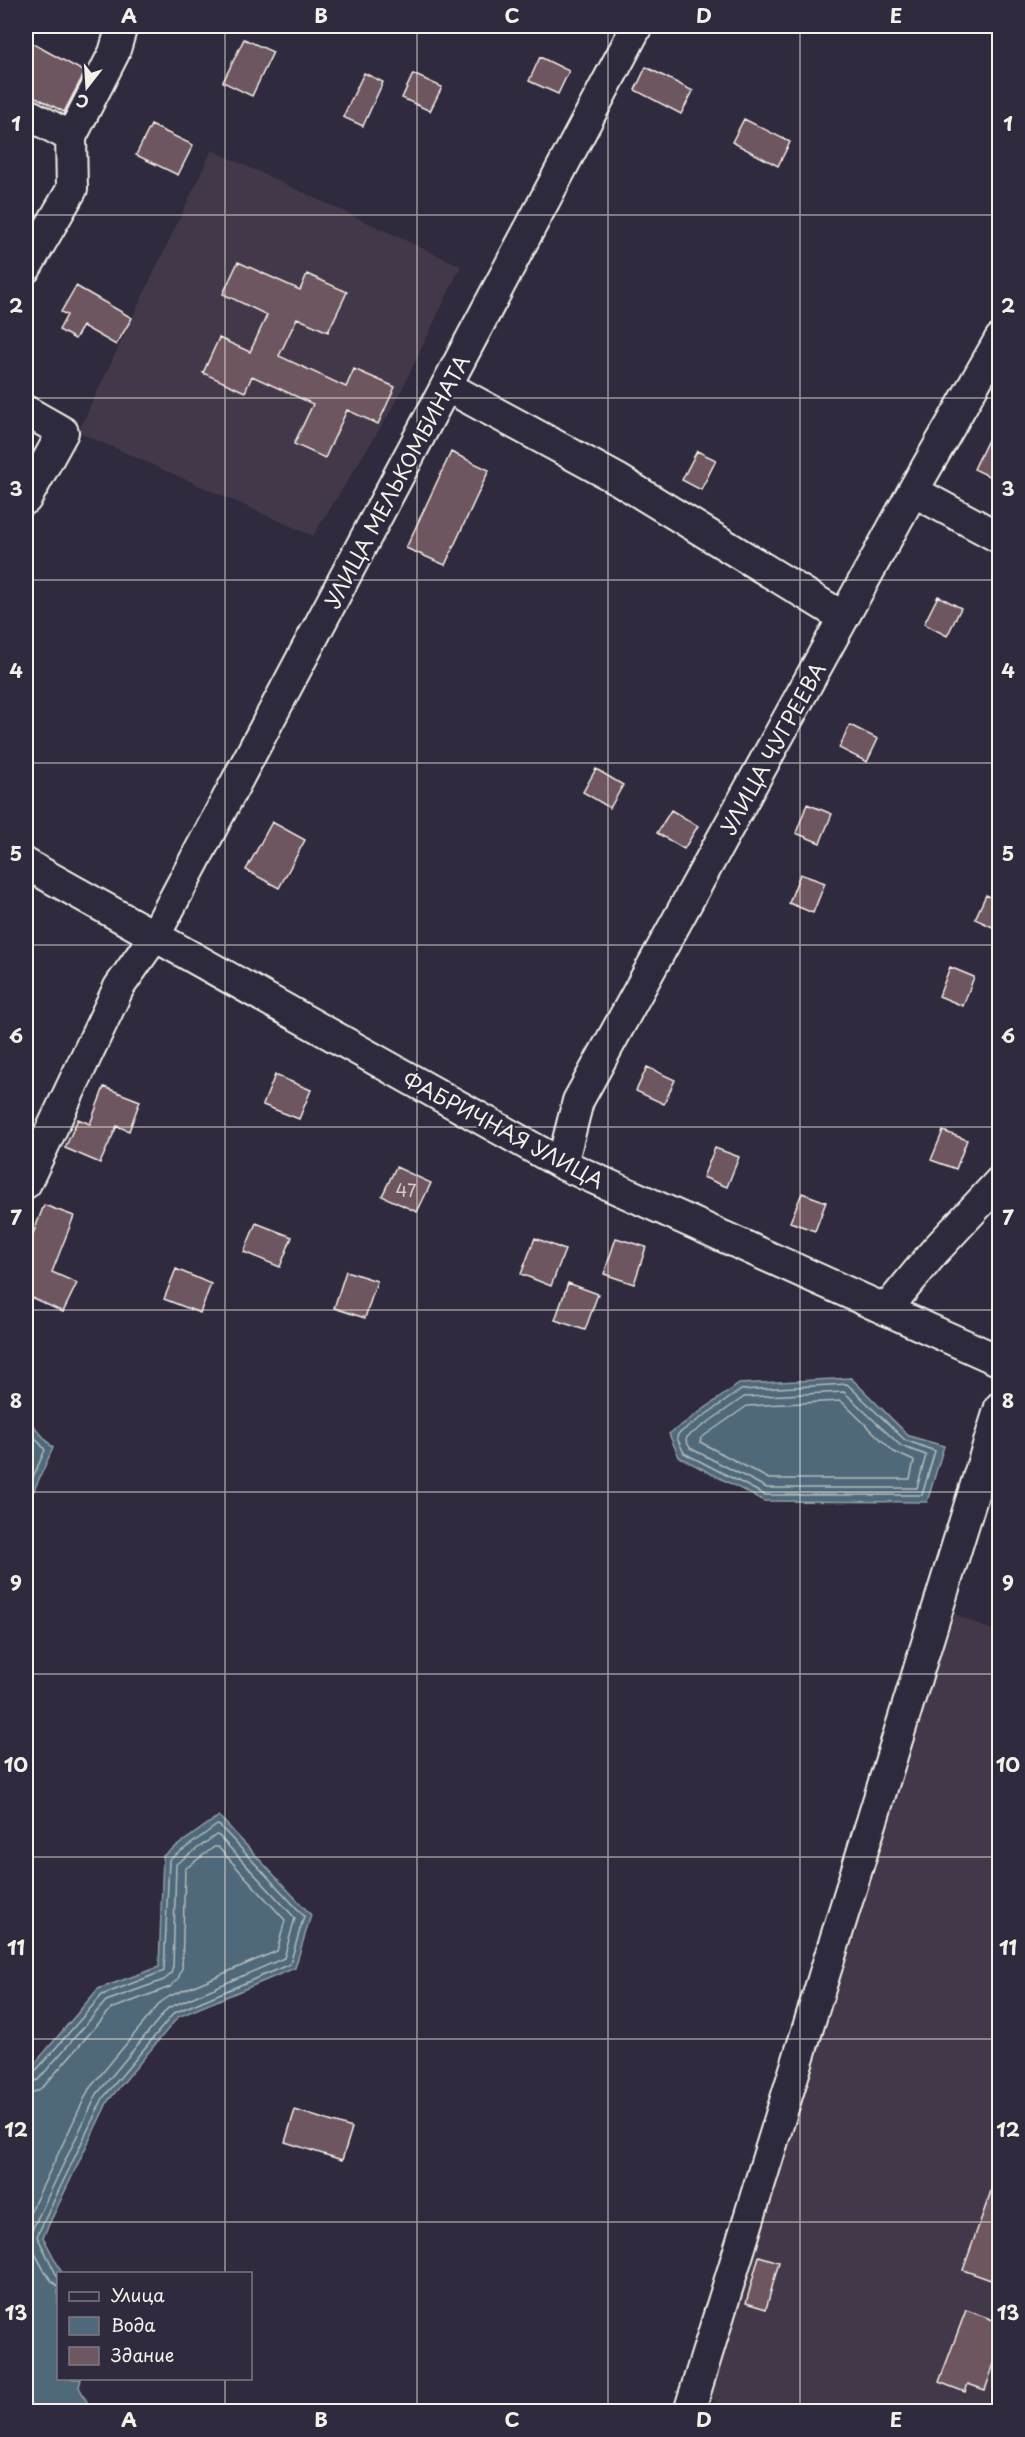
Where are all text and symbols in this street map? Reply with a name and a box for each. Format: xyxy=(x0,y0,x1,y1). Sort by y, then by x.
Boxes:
text: A xyxy=(121,0,137,30)
text: B xyxy=(314,0,328,30)
text: C xyxy=(504,0,520,30)
text: D xyxy=(696,0,712,30)
text: E xyxy=(890,0,902,30)
north arrow xyxy=(57,57,117,117)
text: С xyxy=(73,89,92,116)
text: 1 xyxy=(11,108,21,138)
text: 1 xyxy=(1003,108,1013,138)
text: 2 xyxy=(9,290,23,320)
text: 2 xyxy=(1001,290,1015,320)
street label: УЛИЦА МЕЛЬКОМБИНАТА xyxy=(315,348,477,613)
text: 3 xyxy=(9,473,23,503)
text: 3 xyxy=(1001,473,1015,503)
text: 4 xyxy=(9,655,23,685)
text: 4 xyxy=(1001,655,1015,685)
street label: УЛИЦА ЧУГРЕЕВА xyxy=(711,656,833,840)
text: 5 xyxy=(10,838,22,868)
text: 5 xyxy=(1002,838,1014,868)
text: 6 xyxy=(9,1020,23,1050)
text: 6 xyxy=(1001,1020,1015,1050)
street label: ФАБРИЧНАЯ УЛИЦА xyxy=(398,1062,610,1196)
house number: 47 xyxy=(395,1176,417,1203)
text: 7 xyxy=(10,1202,22,1232)
text: 7 xyxy=(1002,1202,1014,1232)
text: 8 xyxy=(10,1385,22,1415)
text: 8 xyxy=(1002,1385,1014,1415)
text: 9 xyxy=(10,1567,22,1597)
text: 9 xyxy=(1002,1567,1014,1597)
text: 10 xyxy=(4,1749,28,1779)
text: 10 xyxy=(996,1749,1020,1779)
text: 11 xyxy=(7,1932,25,1962)
text: 11 xyxy=(999,1932,1017,1962)
text: 12 xyxy=(4,2114,28,2144)
text: 12 xyxy=(996,2114,1020,2144)
legend xyxy=(57,2272,252,2380)
text: Улица xyxy=(111,2281,165,2308)
text: 13 xyxy=(5,2297,27,2327)
text: 13 xyxy=(997,2297,1019,2327)
text: Вода xyxy=(111,2311,156,2338)
text: Здание xyxy=(111,2341,174,2368)
text: A xyxy=(121,2404,137,2434)
text: B xyxy=(314,2404,328,2434)
text: C xyxy=(504,2404,520,2434)
text: D xyxy=(696,2404,712,2434)
text: E xyxy=(890,2404,902,2434)

